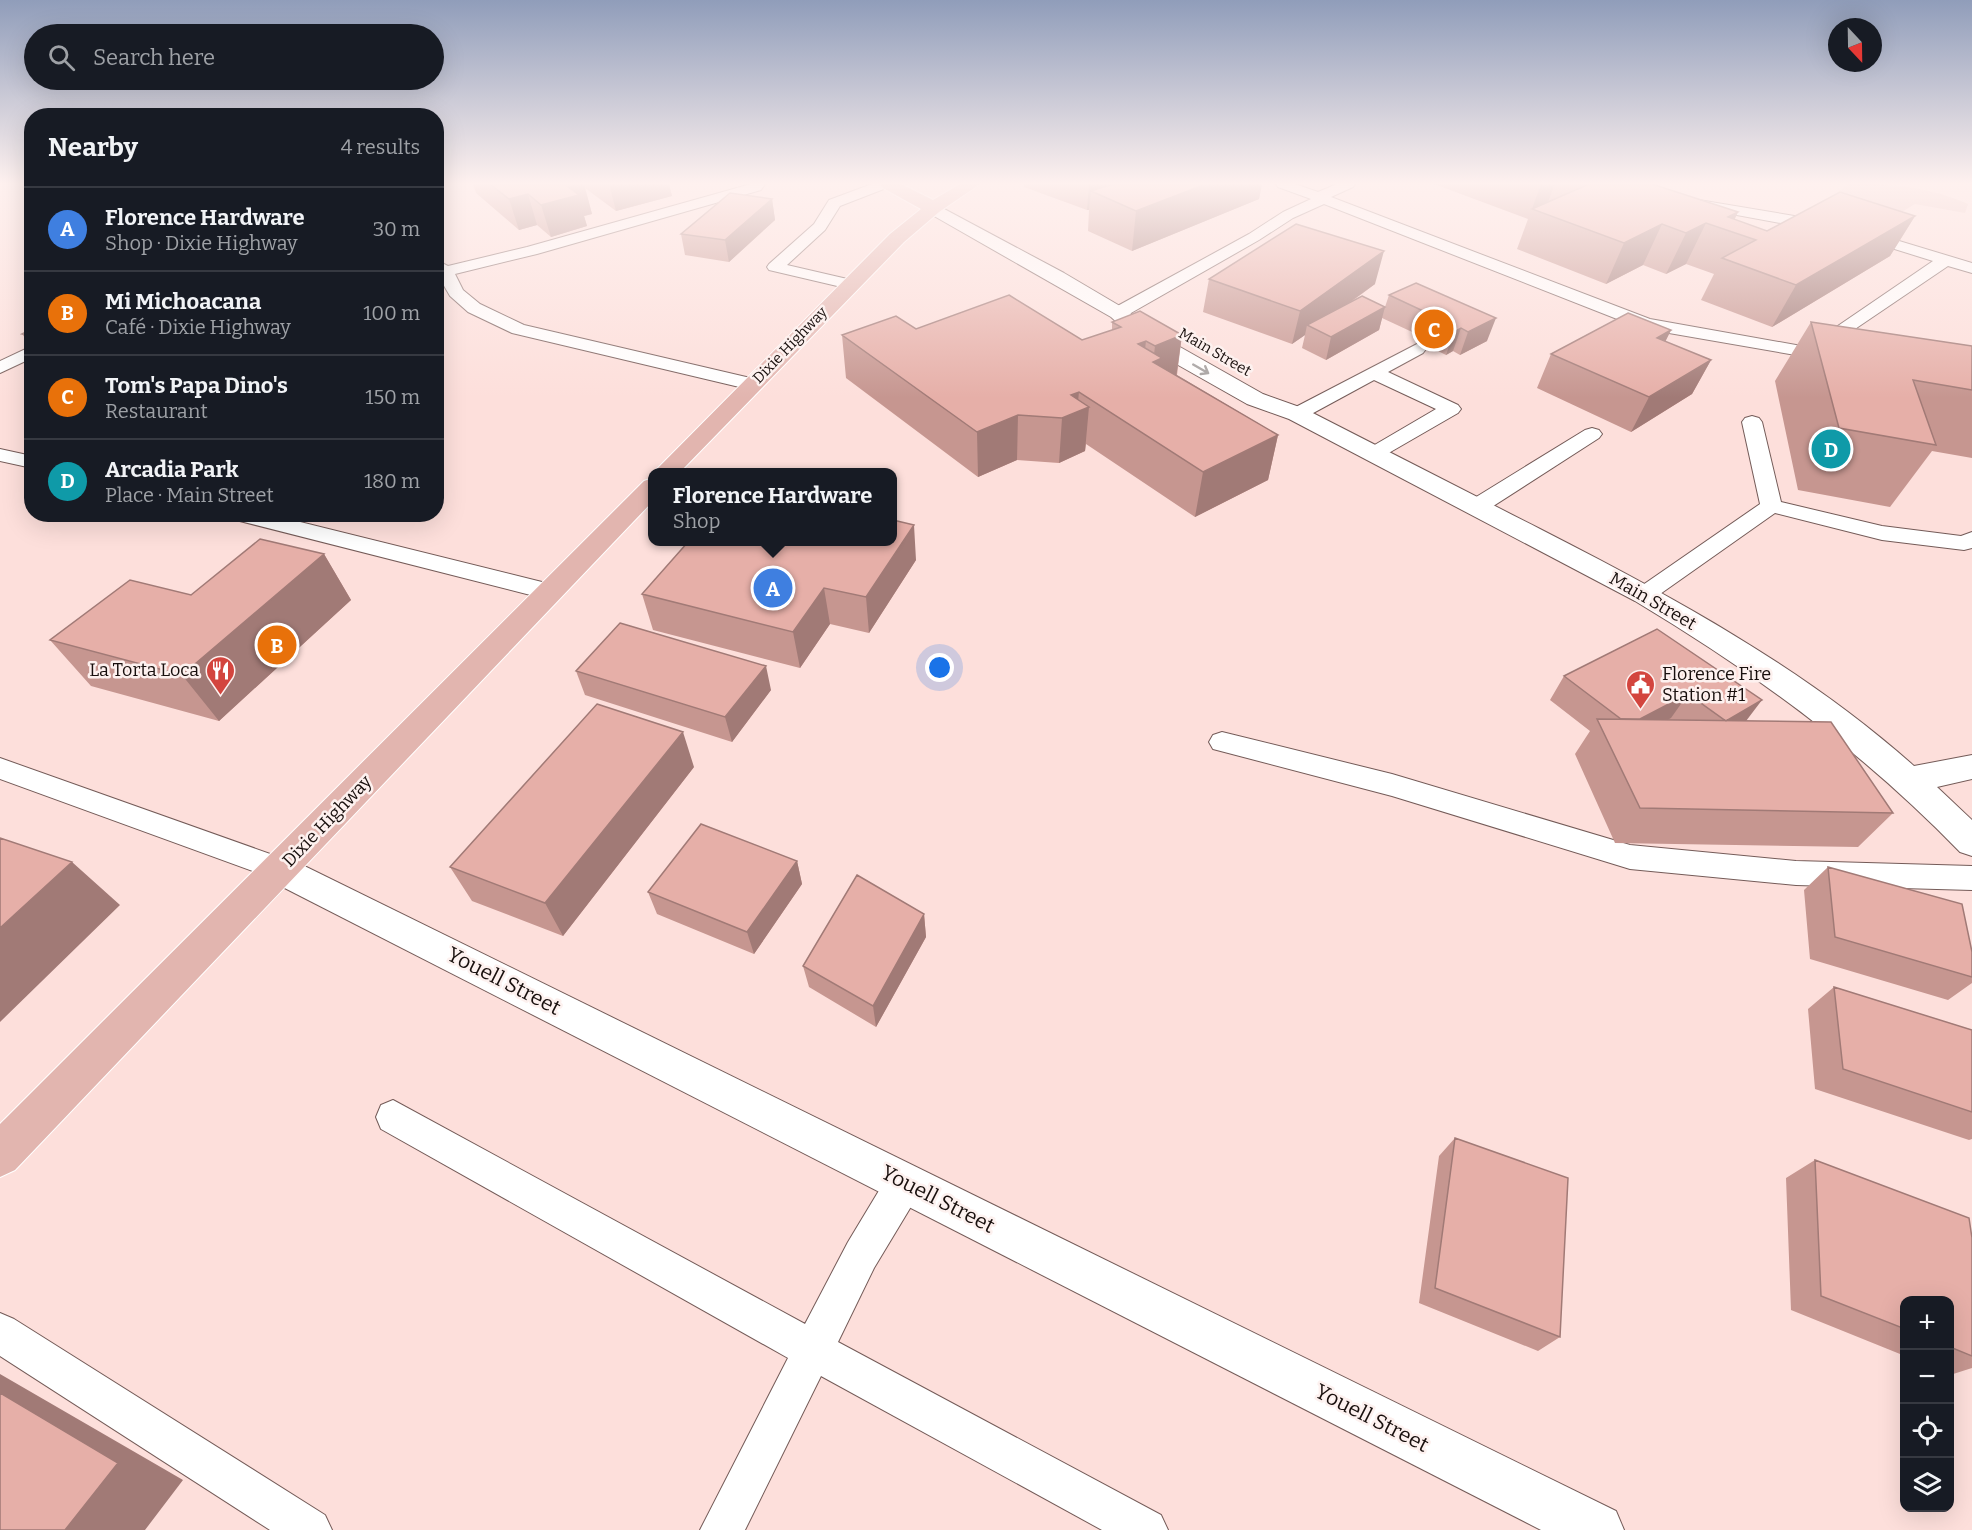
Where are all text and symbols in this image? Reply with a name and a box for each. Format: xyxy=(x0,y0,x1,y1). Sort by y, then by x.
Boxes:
north arrow xyxy=(1828,18,1882,72)
search box xyxy=(24,24,444,90)
icon: search xyxy=(45,41,78,74)
text: Search here xyxy=(93,44,215,71)
text: Nearby xyxy=(48,132,138,163)
text: 4 results xyxy=(341,135,420,159)
text: Florence Hardware xyxy=(105,204,305,231)
text: A xyxy=(60,217,75,241)
text: 30 m xyxy=(373,217,420,241)
text: Shop · Dixie Highway xyxy=(105,231,298,255)
text: Mi Michoacana xyxy=(105,288,261,315)
text: B xyxy=(61,301,74,325)
text: 100 m xyxy=(363,301,420,325)
street label: Dixie Highway xyxy=(749,303,831,387)
pin: C xyxy=(1414,306,1454,352)
text: Café · Dixie Highway xyxy=(105,315,291,339)
street label: Main Street xyxy=(1176,324,1255,380)
one-way arrow xyxy=(1192,363,1209,375)
text: Tom's Papa Dino's xyxy=(105,372,288,399)
text: C xyxy=(61,385,74,409)
text: 150 m xyxy=(365,385,420,409)
text: Restaurant xyxy=(105,399,208,423)
pin: D xyxy=(1812,426,1850,472)
text: Arcadia Park xyxy=(105,456,239,483)
popup xyxy=(648,468,897,546)
text: D xyxy=(60,469,75,493)
text: 180 m xyxy=(364,469,420,493)
text: Florence Hardware xyxy=(673,482,872,509)
text: Place · Main Street xyxy=(105,483,274,507)
text: Shop xyxy=(673,509,721,533)
pin: A xyxy=(754,566,792,610)
street label: Main Street xyxy=(1606,567,1701,635)
pin: B xyxy=(258,622,296,668)
your location xyxy=(925,653,954,682)
restaurant icon: La Torta Loca xyxy=(204,654,236,696)
place label: La Torta Loca xyxy=(89,659,199,681)
place label: Florence Fire Station #1 xyxy=(1662,663,1771,706)
public building icon: Florence Fire Station #1 xyxy=(1625,668,1657,710)
street label: Dixie Highway xyxy=(278,770,377,872)
street label: Youell Street xyxy=(443,941,566,1021)
street label: Youell Street xyxy=(877,1159,1000,1239)
map controls xyxy=(1900,1296,1954,1512)
button: + xyxy=(1900,1296,1954,1350)
button: − xyxy=(1900,1350,1954,1404)
street label: Youell Street xyxy=(1311,1378,1434,1458)
button: locate xyxy=(1900,1404,1954,1458)
button: layers xyxy=(1900,1458,1954,1512)

